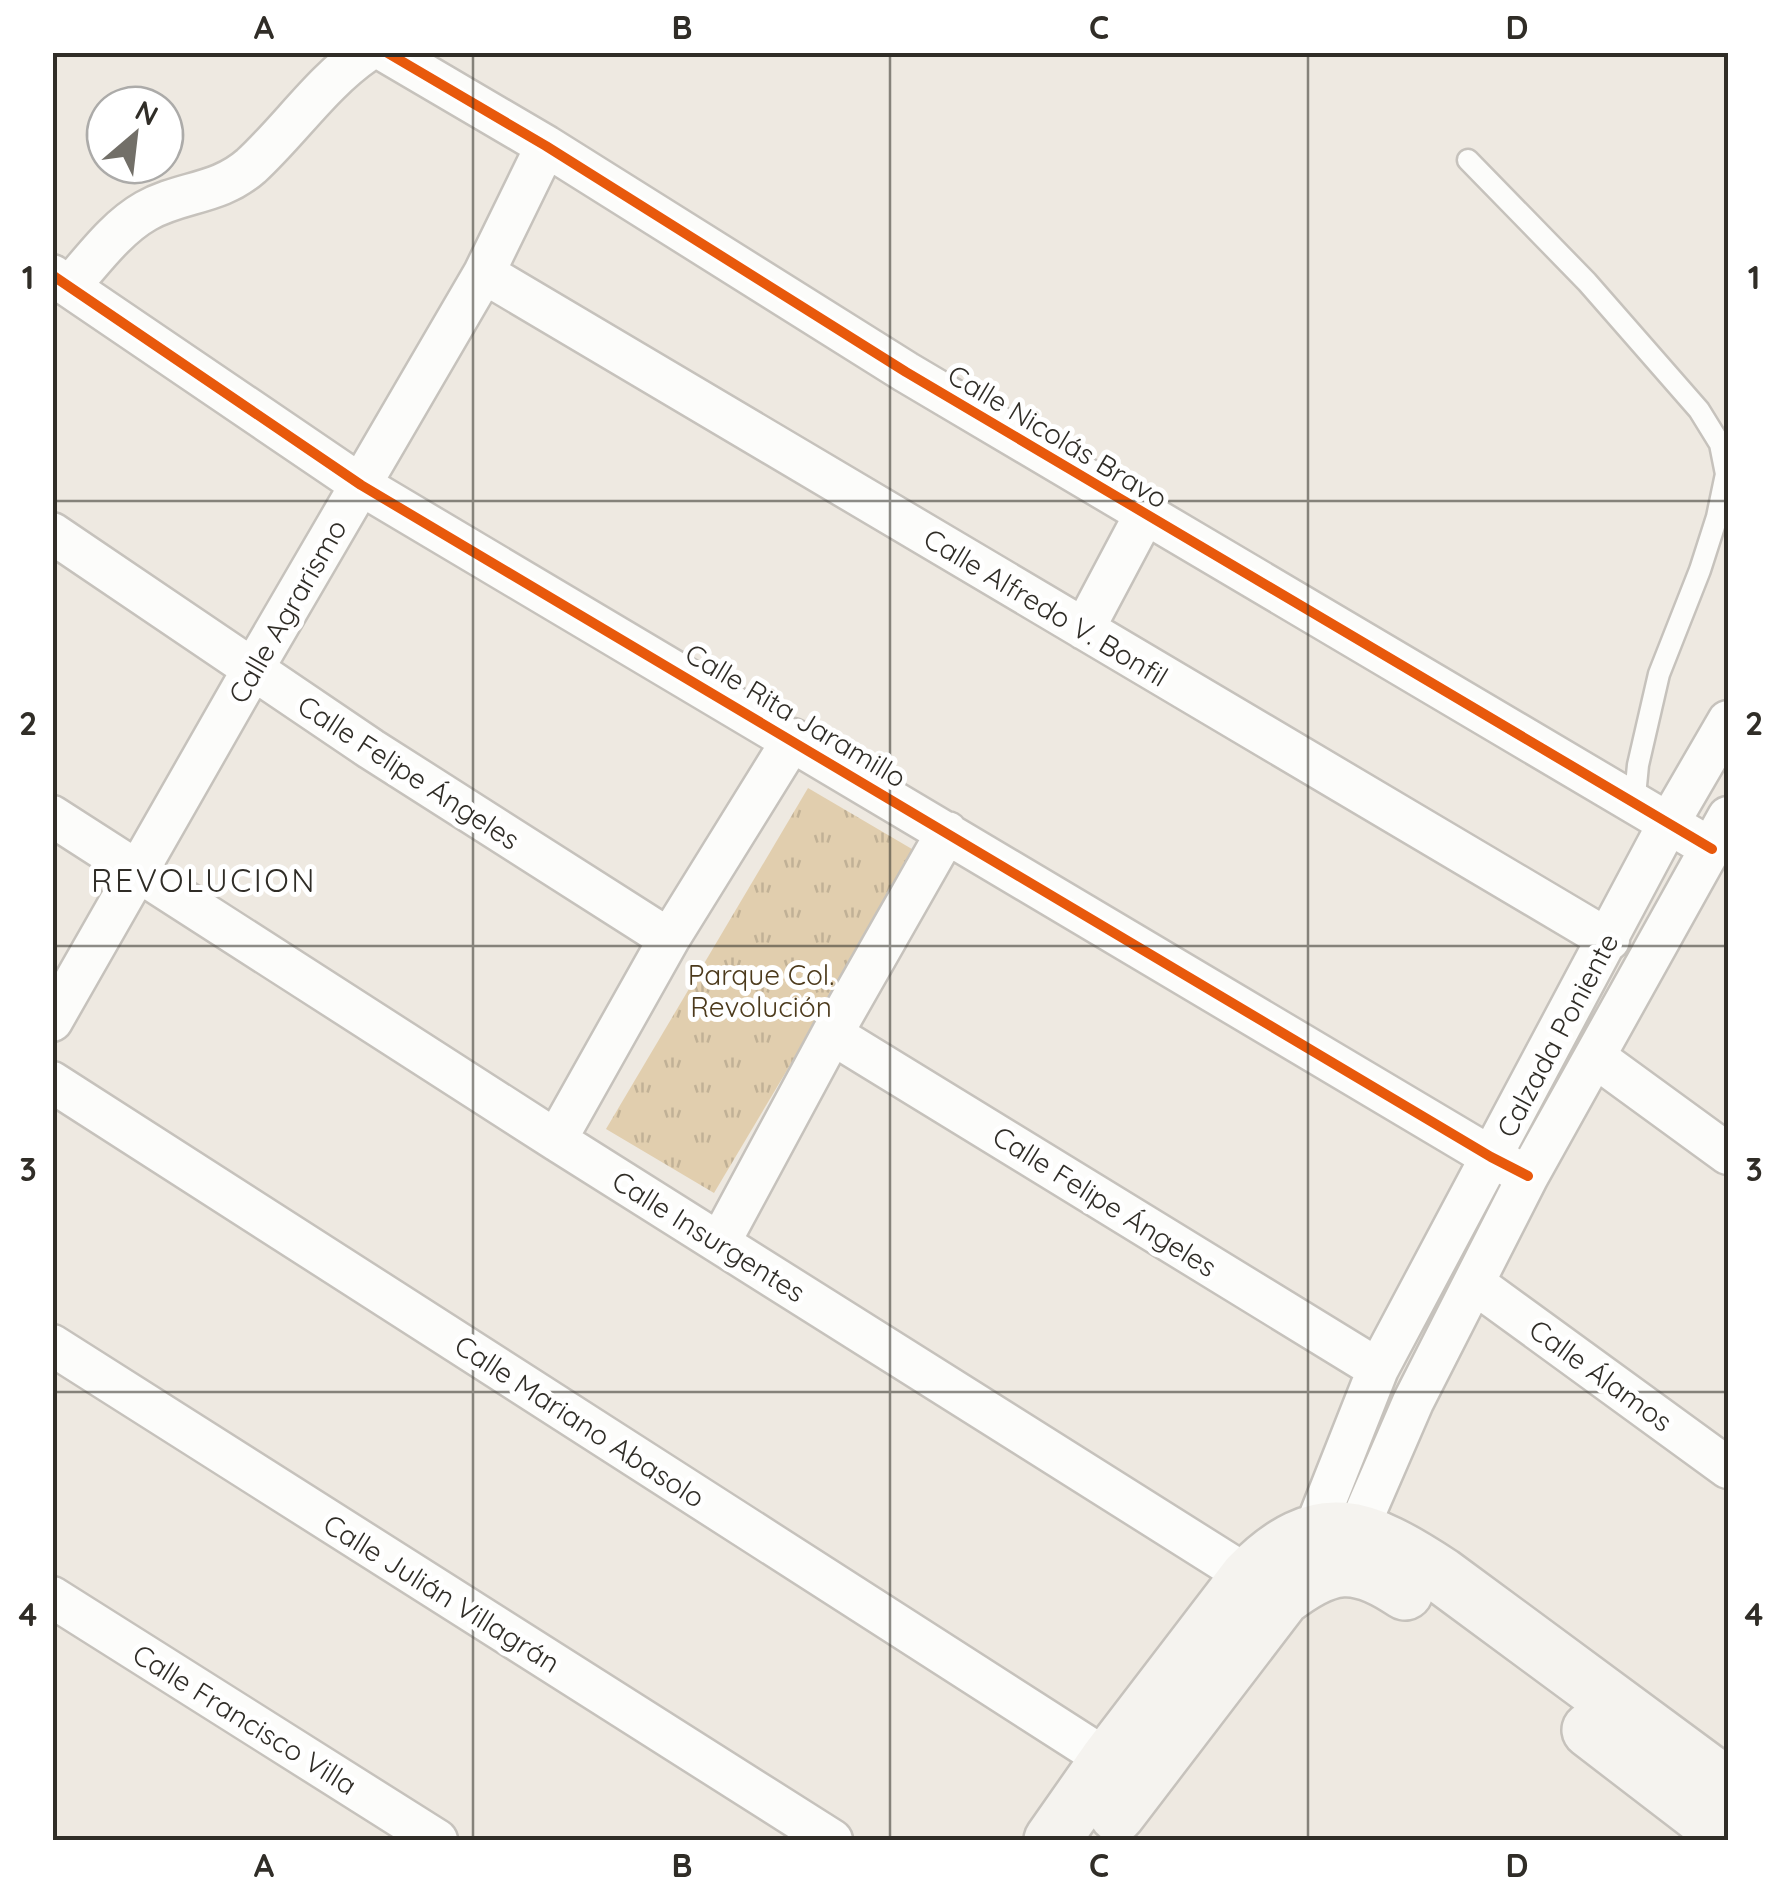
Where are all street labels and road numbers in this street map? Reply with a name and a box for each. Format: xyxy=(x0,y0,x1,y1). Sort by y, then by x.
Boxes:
street label: Calle Nicolás Bravo xyxy=(942,357,1174,515)
street label: Calle Agrarismo xyxy=(220,513,354,709)
street label: Calle Alfredo V. Bonfil xyxy=(918,520,1174,694)
street label: Calle Rita Jaramillo xyxy=(679,635,913,795)
street label: Calle Felipe Ángeles xyxy=(291,687,527,857)
street label: Calzada Poniente xyxy=(1488,927,1626,1143)
street label: Calle Felipe Ángeles xyxy=(987,1118,1223,1284)
street label: Calle Insurgentes xyxy=(606,1163,812,1309)
street label: Calle Álamos xyxy=(1523,1311,1679,1439)
street label: Calle Mariano Abasolo xyxy=(448,1327,712,1515)
street label: Calle Julián Villagrán xyxy=(317,1506,567,1680)
street label: Calle Francisco Villa xyxy=(126,1636,364,1802)

